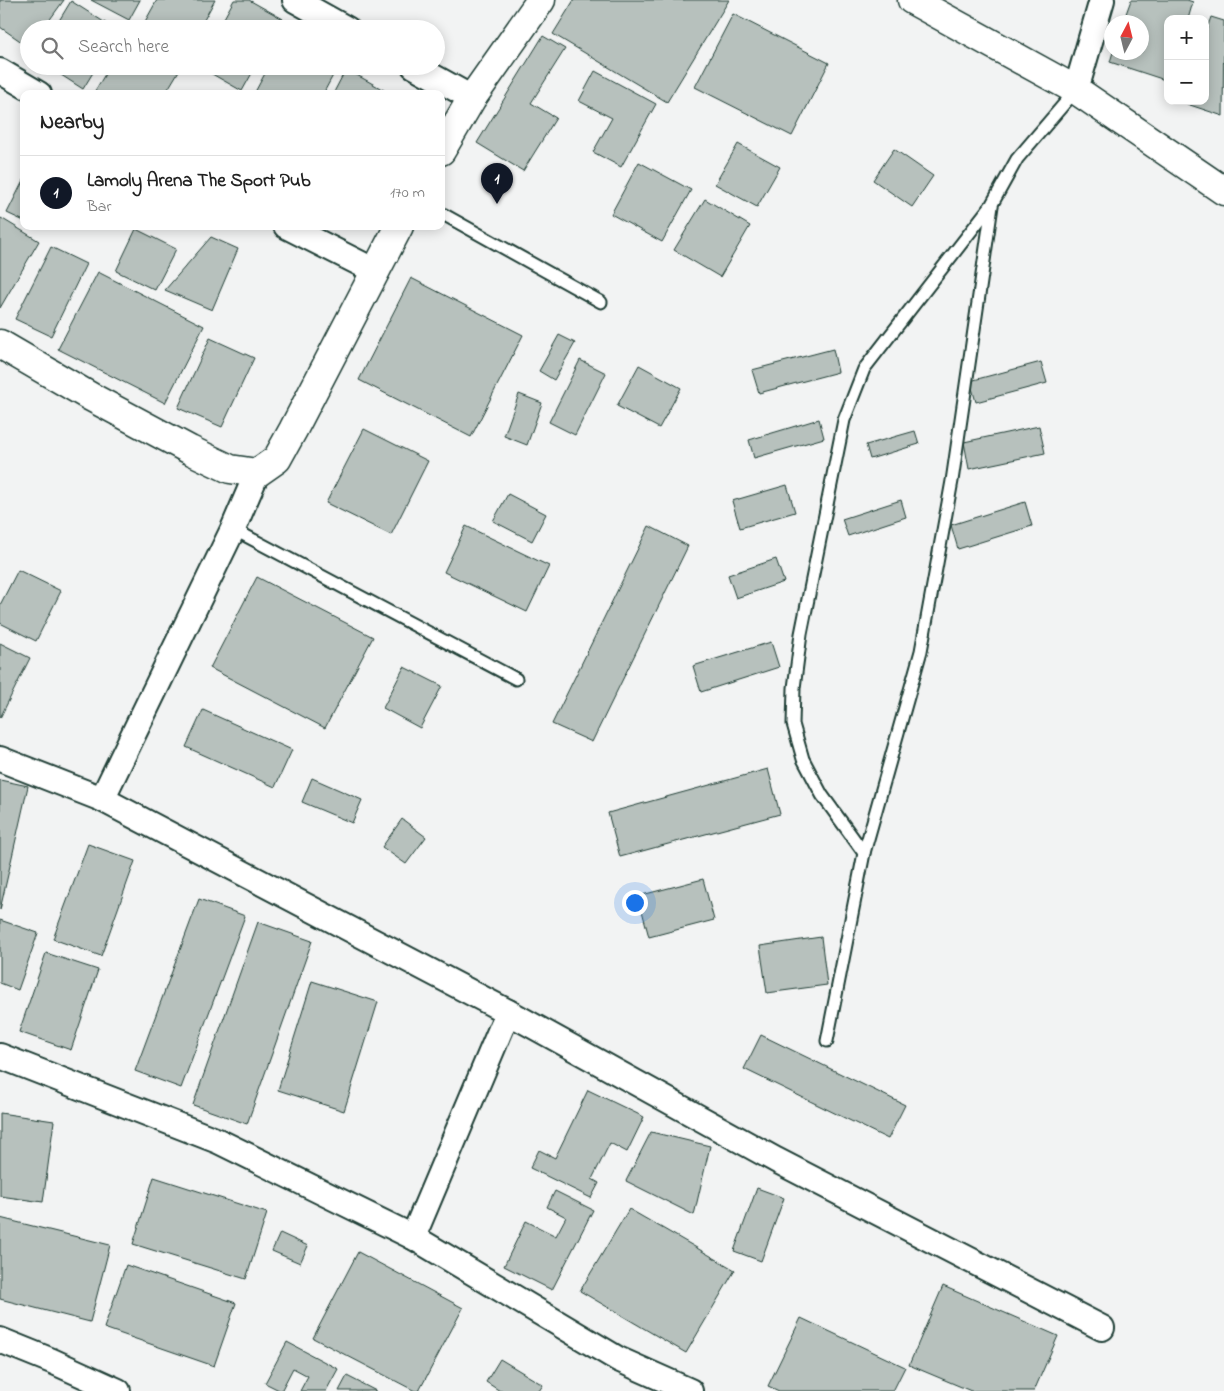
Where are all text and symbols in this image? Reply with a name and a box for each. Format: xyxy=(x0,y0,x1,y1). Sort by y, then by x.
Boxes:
north arrow xyxy=(1104,15,1149,60)
map controls xyxy=(1164,15,1209,105)
button: + xyxy=(1164,15,1209,60)
search box xyxy=(20,20,445,75)
icon: search xyxy=(38,34,66,62)
text: Search here xyxy=(78,34,169,61)
button: − xyxy=(1164,60,1209,105)
text: Nearby xyxy=(40,108,104,138)
pin: 1 xyxy=(481,163,513,204)
text: Lamoly Arena The Sport Pub xyxy=(87,168,311,195)
text: 1 xyxy=(53,181,59,205)
text: 170 m xyxy=(390,181,425,205)
text: Bar xyxy=(87,195,111,219)
your location xyxy=(622,890,648,916)

